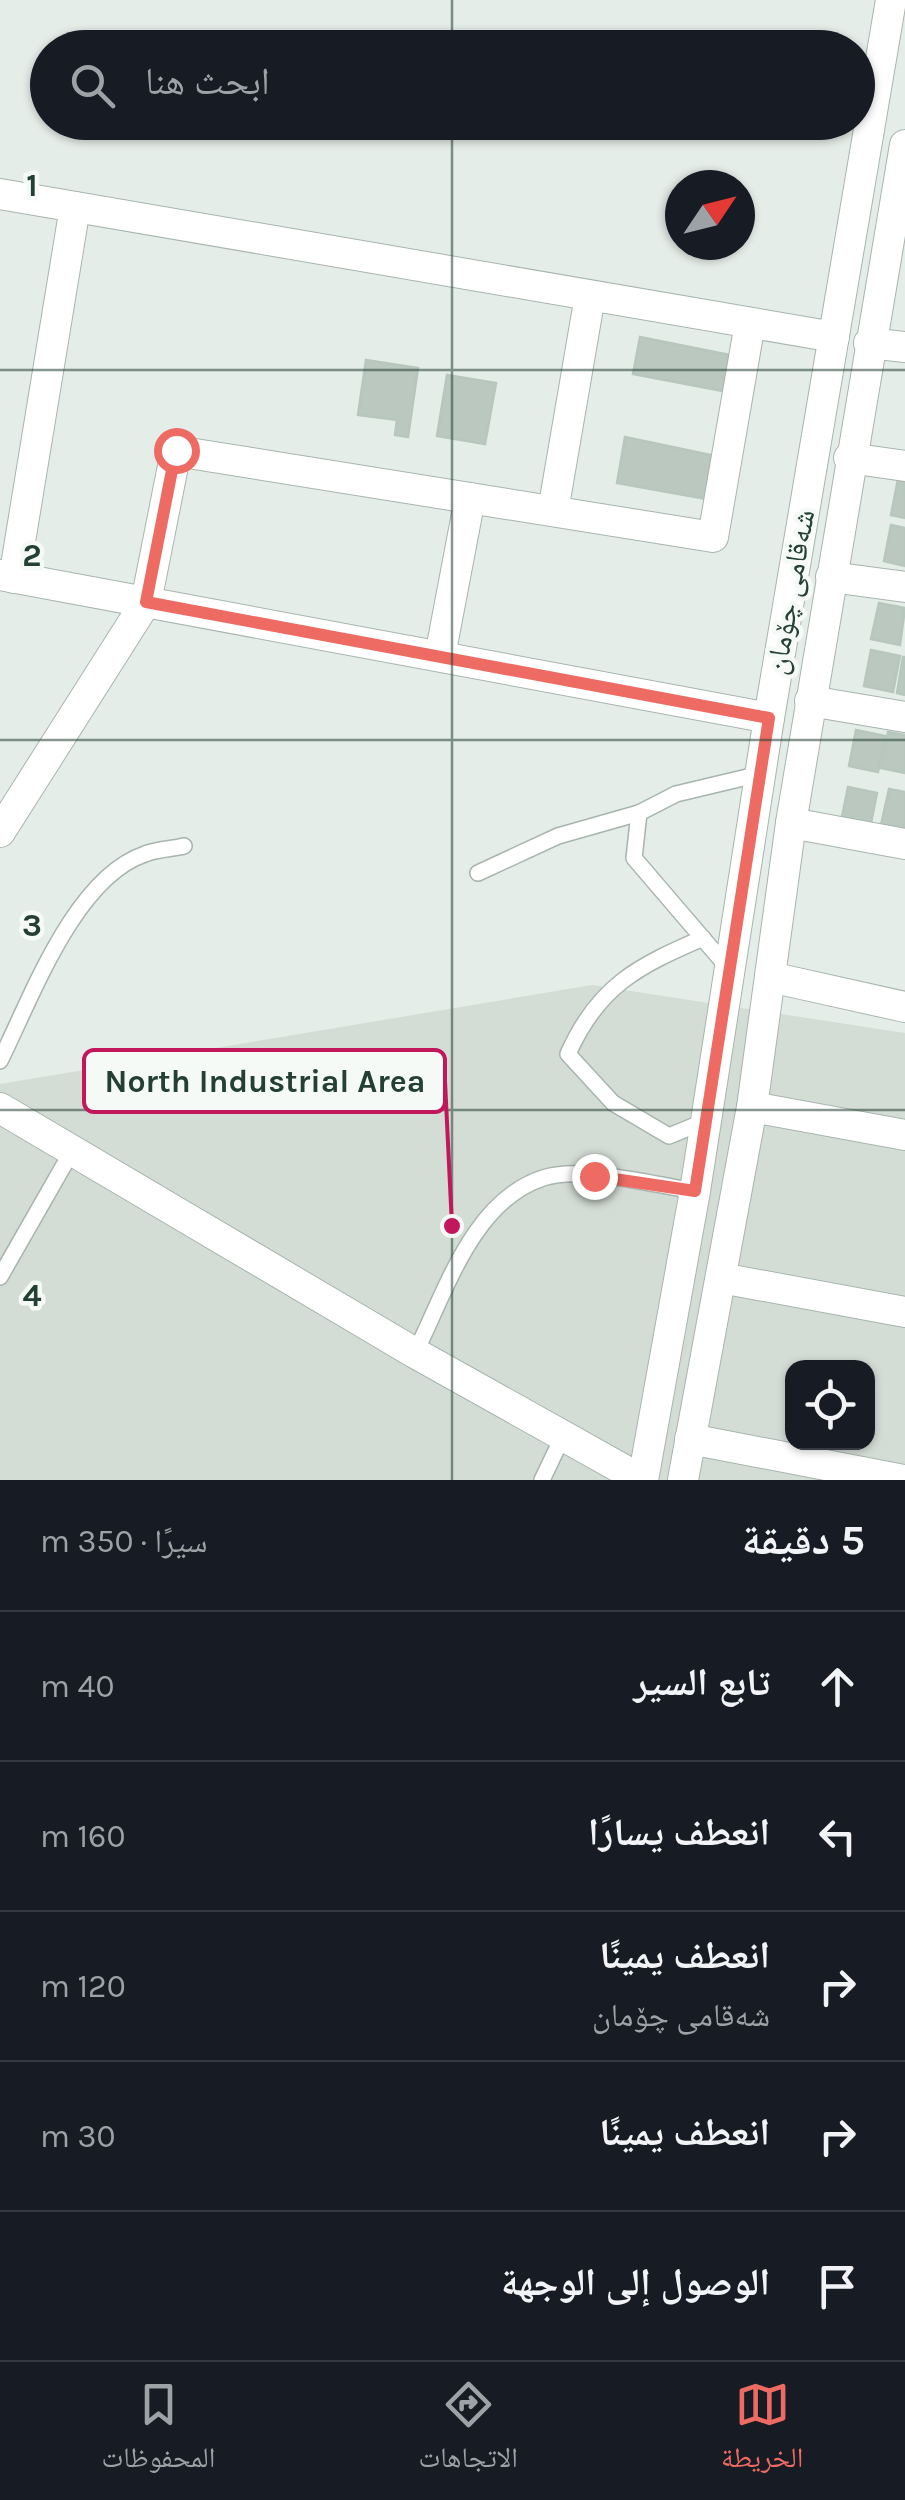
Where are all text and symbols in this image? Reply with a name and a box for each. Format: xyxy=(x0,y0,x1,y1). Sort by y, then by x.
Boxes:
search box xyxy=(30,30,875,140)
icon: search xyxy=(65,58,120,113)
text: ابحث هنا xyxy=(145,59,270,104)
text: 1 xyxy=(26,167,38,204)
north arrow xyxy=(665,170,755,260)
route start xyxy=(154,428,200,474)
street label: شەقامی چۆمان xyxy=(758,507,822,677)
text: 2 xyxy=(22,537,42,574)
text: 3 xyxy=(22,907,42,944)
callout: North Industrial Area xyxy=(84,1050,445,1112)
text: North Industrial Area xyxy=(104,1063,426,1100)
route end xyxy=(572,1154,618,1200)
text: 4 xyxy=(22,1277,42,1314)
map controls xyxy=(785,1360,875,1450)
button: locate xyxy=(785,1360,875,1450)
text: 5 دقيقة xyxy=(742,1515,865,1565)
text: سيرًا · 350 m xyxy=(40,1523,208,1560)
icon: ahead xyxy=(810,1659,865,1714)
text: تابع السير xyxy=(634,1660,770,1705)
text: 40 m xyxy=(40,1668,114,1705)
icon: left xyxy=(810,1809,865,1864)
text: انعطف يسارًا xyxy=(588,1810,770,1855)
text: 160 m xyxy=(40,1818,125,1855)
text: انعطف يمينًا xyxy=(599,1933,770,1978)
icon: right xyxy=(810,1959,865,2014)
text: 120 m xyxy=(40,1968,126,2005)
text: شەقامی چۆمان xyxy=(592,1997,770,2034)
icon: right xyxy=(810,2109,865,2164)
text: انعطف يمينًا xyxy=(599,2110,770,2155)
text: 30 m xyxy=(40,2118,115,2155)
icon: arrive xyxy=(810,2259,865,2314)
text: الوصول إلى الوجهة xyxy=(501,2260,770,2305)
tab: المحفوظات xyxy=(102,2377,215,2485)
tab: الاتجاهات xyxy=(419,2377,518,2485)
tab: الخريطة xyxy=(721,2377,803,2485)

